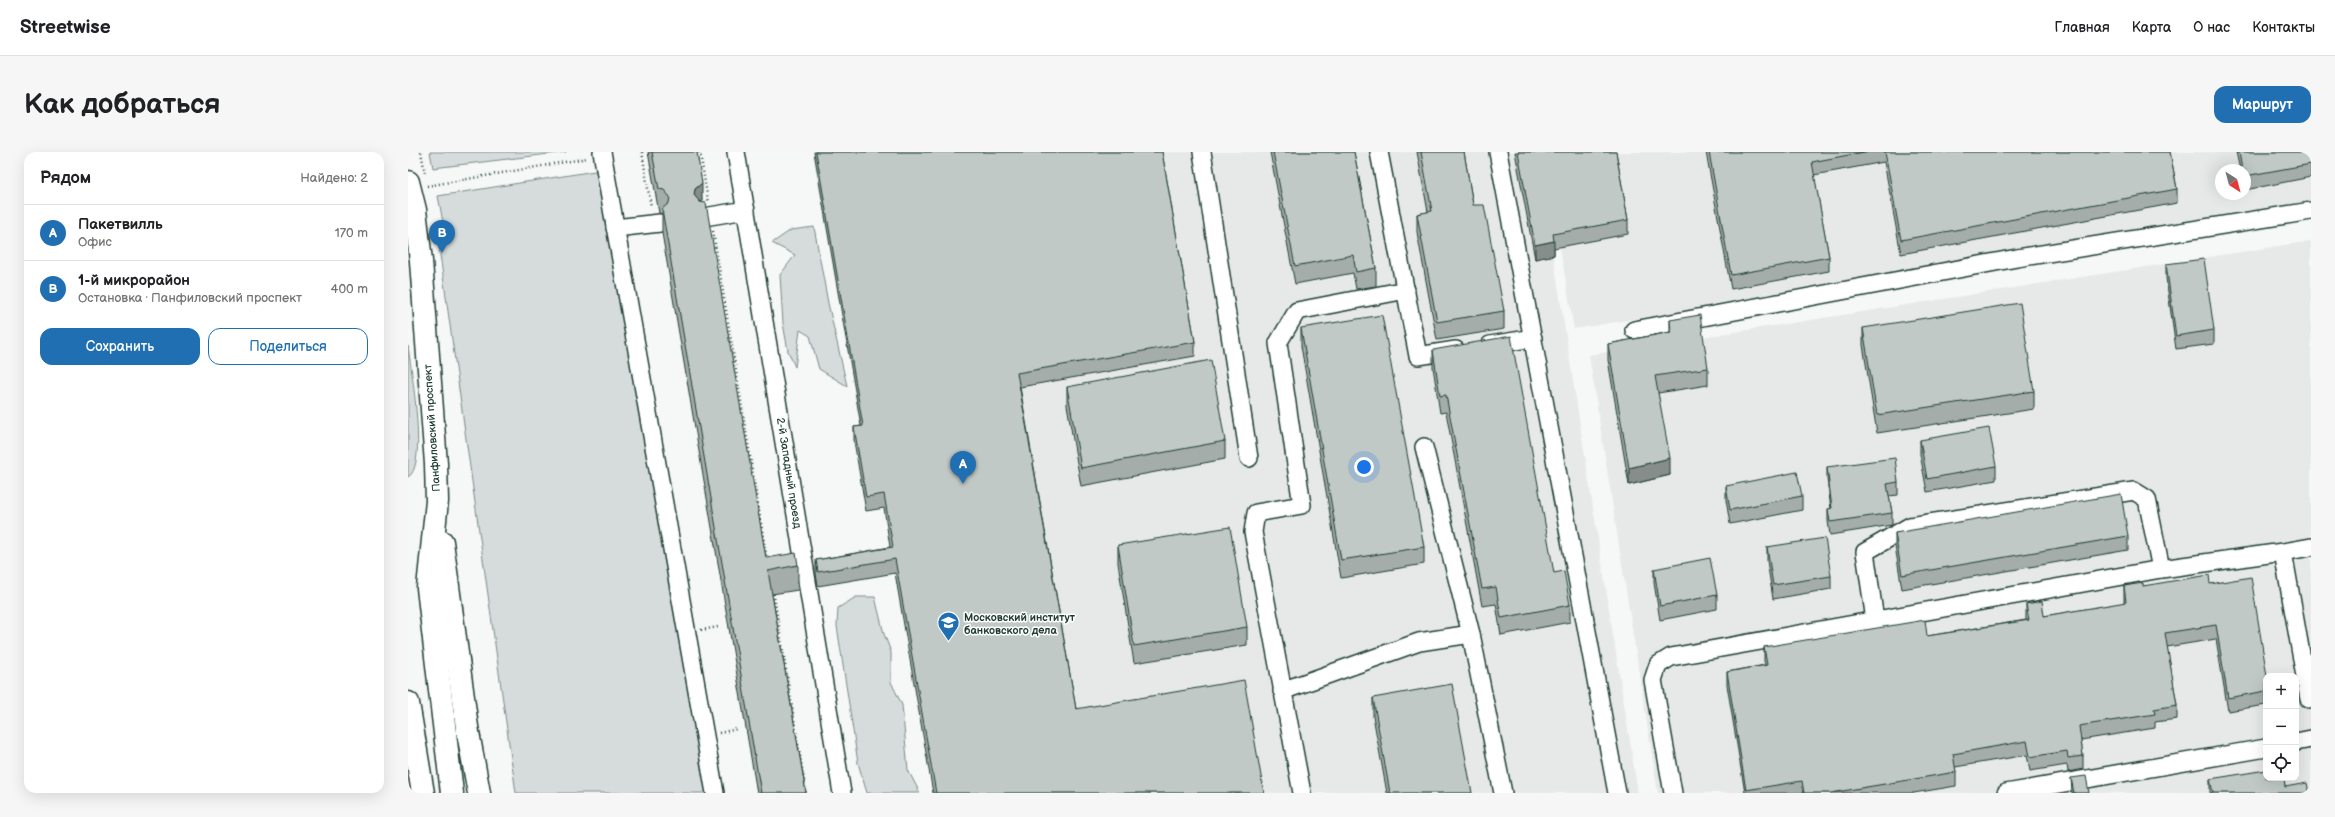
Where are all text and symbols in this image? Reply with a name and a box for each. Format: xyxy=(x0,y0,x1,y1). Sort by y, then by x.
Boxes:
text: Streetwise xyxy=(20,16,111,39)
text: Главная xyxy=(2055,19,2110,36)
text: Карта xyxy=(2132,19,2171,36)
text: О нас xyxy=(2193,19,2230,36)
text: Контакты xyxy=(2252,19,2315,36)
button: Маршрут xyxy=(2214,86,2311,123)
text: Как добраться xyxy=(24,88,221,121)
north arrow xyxy=(2215,164,2251,200)
text: Рядом xyxy=(40,168,91,188)
text: Найдено: 2 xyxy=(300,170,368,186)
text: Пакетвилль xyxy=(78,215,163,234)
pin: B xyxy=(429,220,455,253)
text: A xyxy=(49,225,57,241)
text: 170 m xyxy=(335,225,368,241)
text: Офис xyxy=(78,234,112,250)
text: 1-й микрорайон xyxy=(78,271,190,290)
text: B xyxy=(48,281,58,297)
text: 400 m xyxy=(331,281,368,297)
text: Остановка · Панфиловский проспект xyxy=(78,290,302,306)
button: Сохранить xyxy=(40,328,200,365)
button: Поделиться xyxy=(208,328,368,365)
street label: Панфиловский проспект xyxy=(421,364,443,492)
street label: 2-й Западный проезд xyxy=(774,417,804,530)
pin: A xyxy=(950,451,976,484)
your location xyxy=(1354,457,1374,477)
school or university icon: Московский институт банковского дела xyxy=(935,610,961,643)
place label: Московский институт банковского дела xyxy=(964,611,1076,637)
map controls xyxy=(2263,673,2299,781)
button: + xyxy=(2263,673,2299,709)
button: − xyxy=(2263,709,2299,745)
button: locate xyxy=(2263,745,2299,781)

